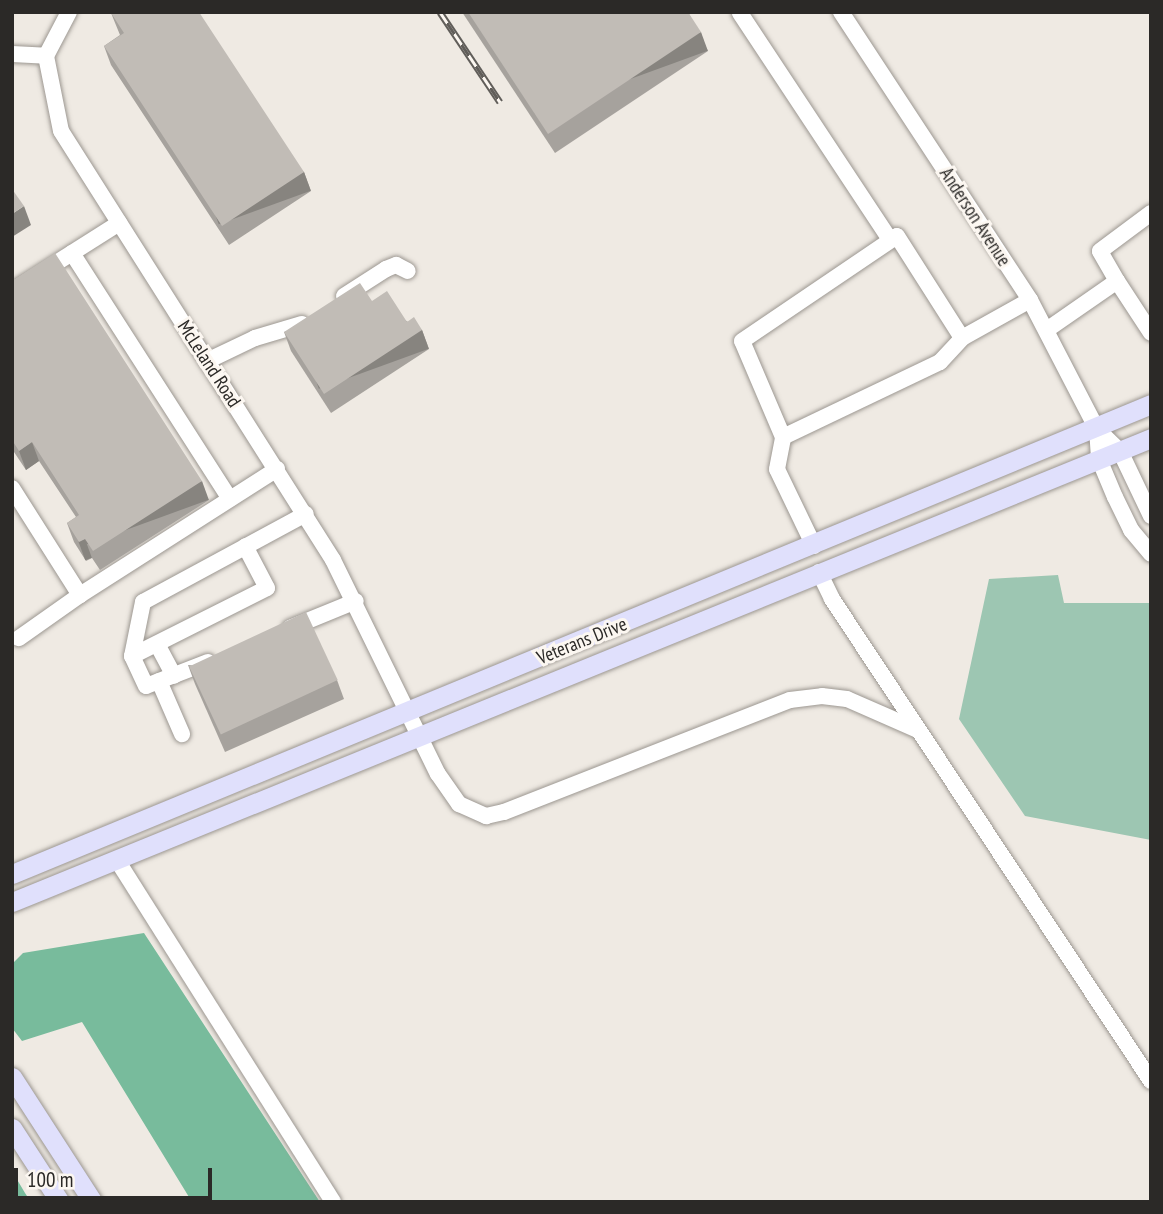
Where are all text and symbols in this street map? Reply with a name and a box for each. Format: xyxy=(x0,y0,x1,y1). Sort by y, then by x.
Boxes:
street label: Anderson Avenue xyxy=(934,163,1016,271)
street label: McLeland Road xyxy=(173,316,245,412)
street label: Veterans Drive xyxy=(534,613,630,669)
scale bar xyxy=(18,1154,215,1198)
text: 100 m xyxy=(27,1166,73,1193)

